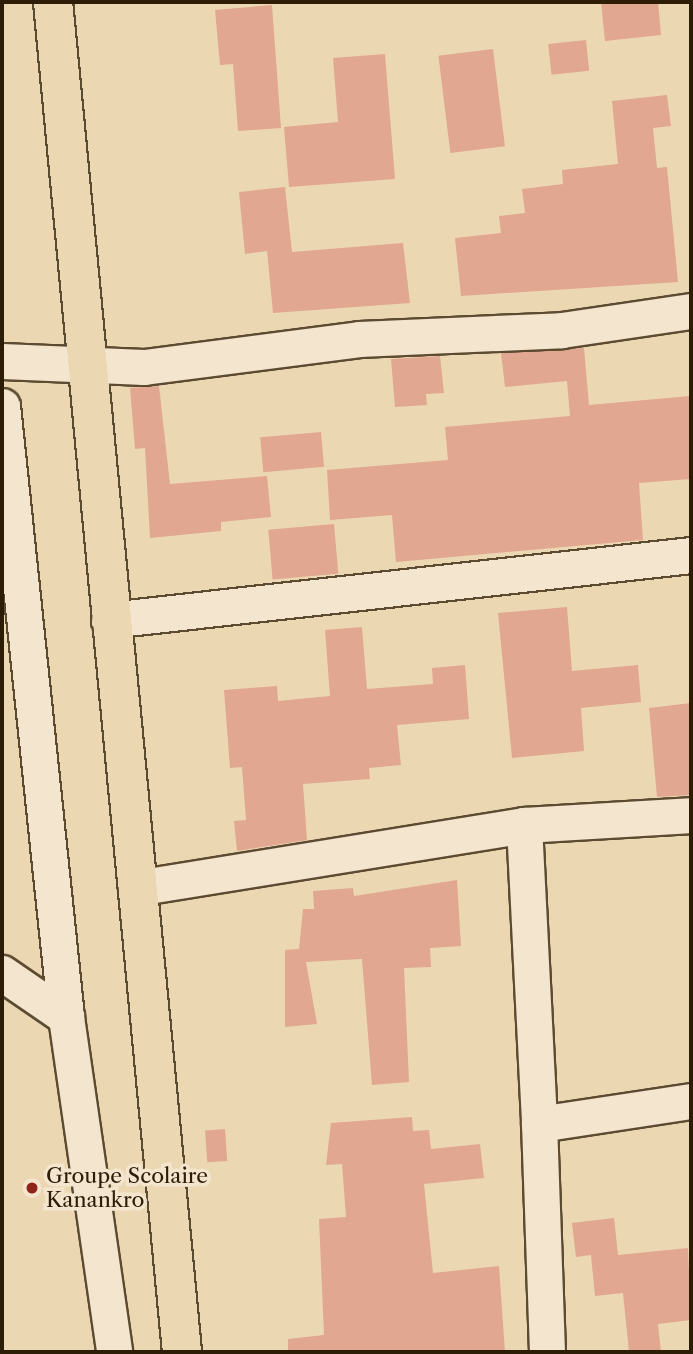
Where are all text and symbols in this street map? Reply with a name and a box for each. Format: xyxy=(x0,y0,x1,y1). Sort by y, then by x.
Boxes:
place label: Groupe Scolaire Kanankro xyxy=(46,1163,208,1213)
marker: Groupe Scolaire Kanankro xyxy=(24,1180,40,1196)

